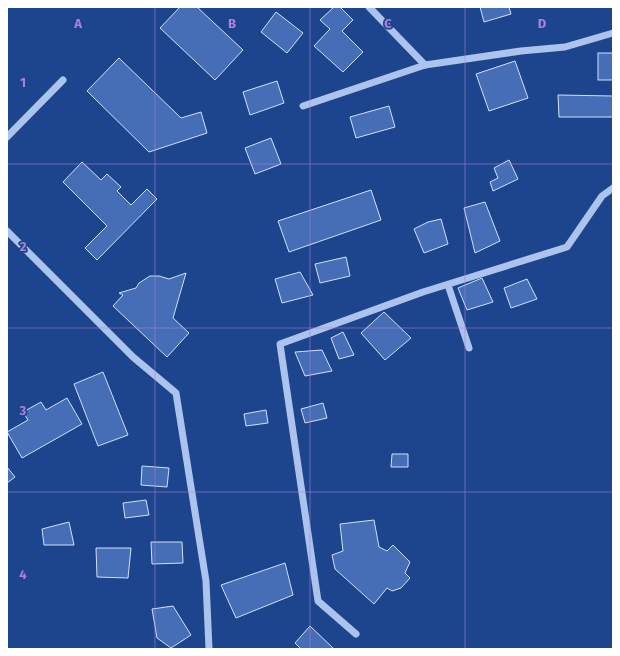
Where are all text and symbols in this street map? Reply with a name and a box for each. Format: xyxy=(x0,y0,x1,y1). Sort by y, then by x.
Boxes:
text: A xyxy=(73,16,82,31)
text: B xyxy=(228,16,236,31)
text: C xyxy=(384,16,392,31)
text: D xyxy=(538,16,547,31)
text: 1 xyxy=(20,75,26,90)
text: 2 xyxy=(20,239,27,254)
text: 3 xyxy=(19,403,27,418)
text: 4 xyxy=(19,567,27,582)

